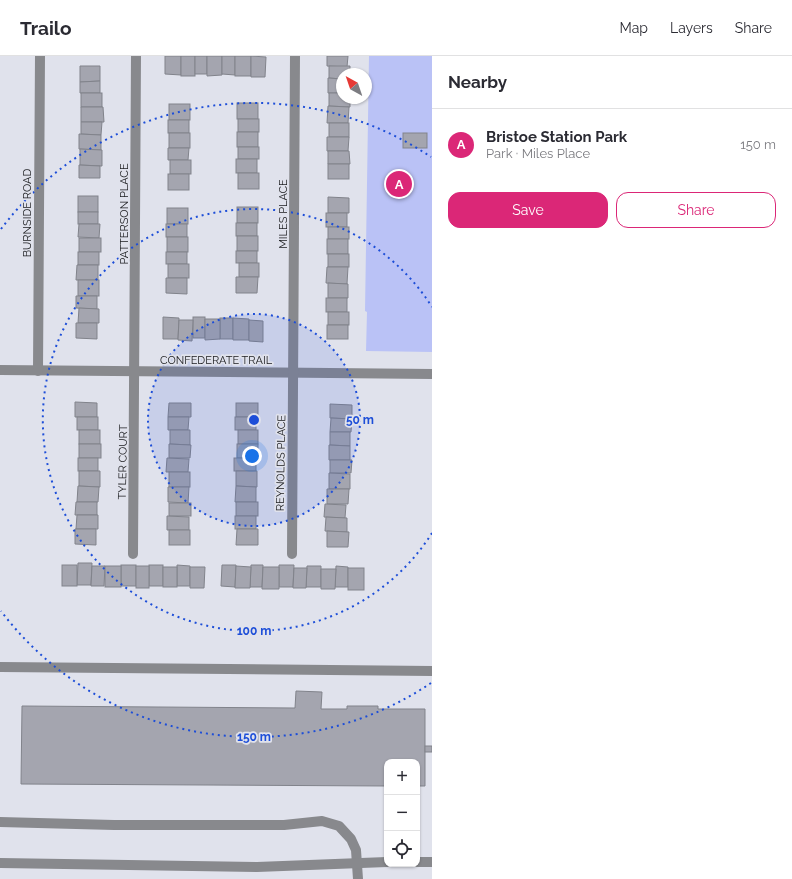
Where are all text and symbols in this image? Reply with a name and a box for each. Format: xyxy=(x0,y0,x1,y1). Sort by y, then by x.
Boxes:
text: Trailo xyxy=(20,17,71,39)
text: Map xyxy=(620,20,648,36)
text: Layers xyxy=(670,20,713,36)
text: Share xyxy=(735,20,772,36)
north arrow xyxy=(336,68,372,104)
text: Nearby xyxy=(448,72,507,92)
text: Bristoe Station Park xyxy=(486,128,627,146)
text: A xyxy=(457,137,465,152)
text: 150 m xyxy=(740,137,776,152)
text: Park · Miles Place xyxy=(486,146,590,161)
street label: PATTERSON PLACE xyxy=(118,163,131,265)
street label: BURNSIDE ROAD xyxy=(21,169,34,257)
pin: A xyxy=(386,169,412,199)
street label: MILES PLACE xyxy=(277,179,290,249)
button: Save xyxy=(448,192,608,228)
button: Share xyxy=(616,192,776,228)
street label: CONFEDERATE TRAIL xyxy=(160,354,273,367)
centre of rings xyxy=(247,413,261,427)
text: 50 m xyxy=(346,413,374,427)
street label: REYNOLDS PLACE xyxy=(274,414,288,511)
street label: TYLER COURT xyxy=(116,424,130,500)
your location xyxy=(242,446,262,466)
text: 100 m xyxy=(237,624,271,638)
text: 150 m xyxy=(237,730,271,744)
map controls xyxy=(384,759,420,867)
button: + xyxy=(384,759,420,795)
button: − xyxy=(384,795,420,831)
button: locate xyxy=(384,831,420,867)

